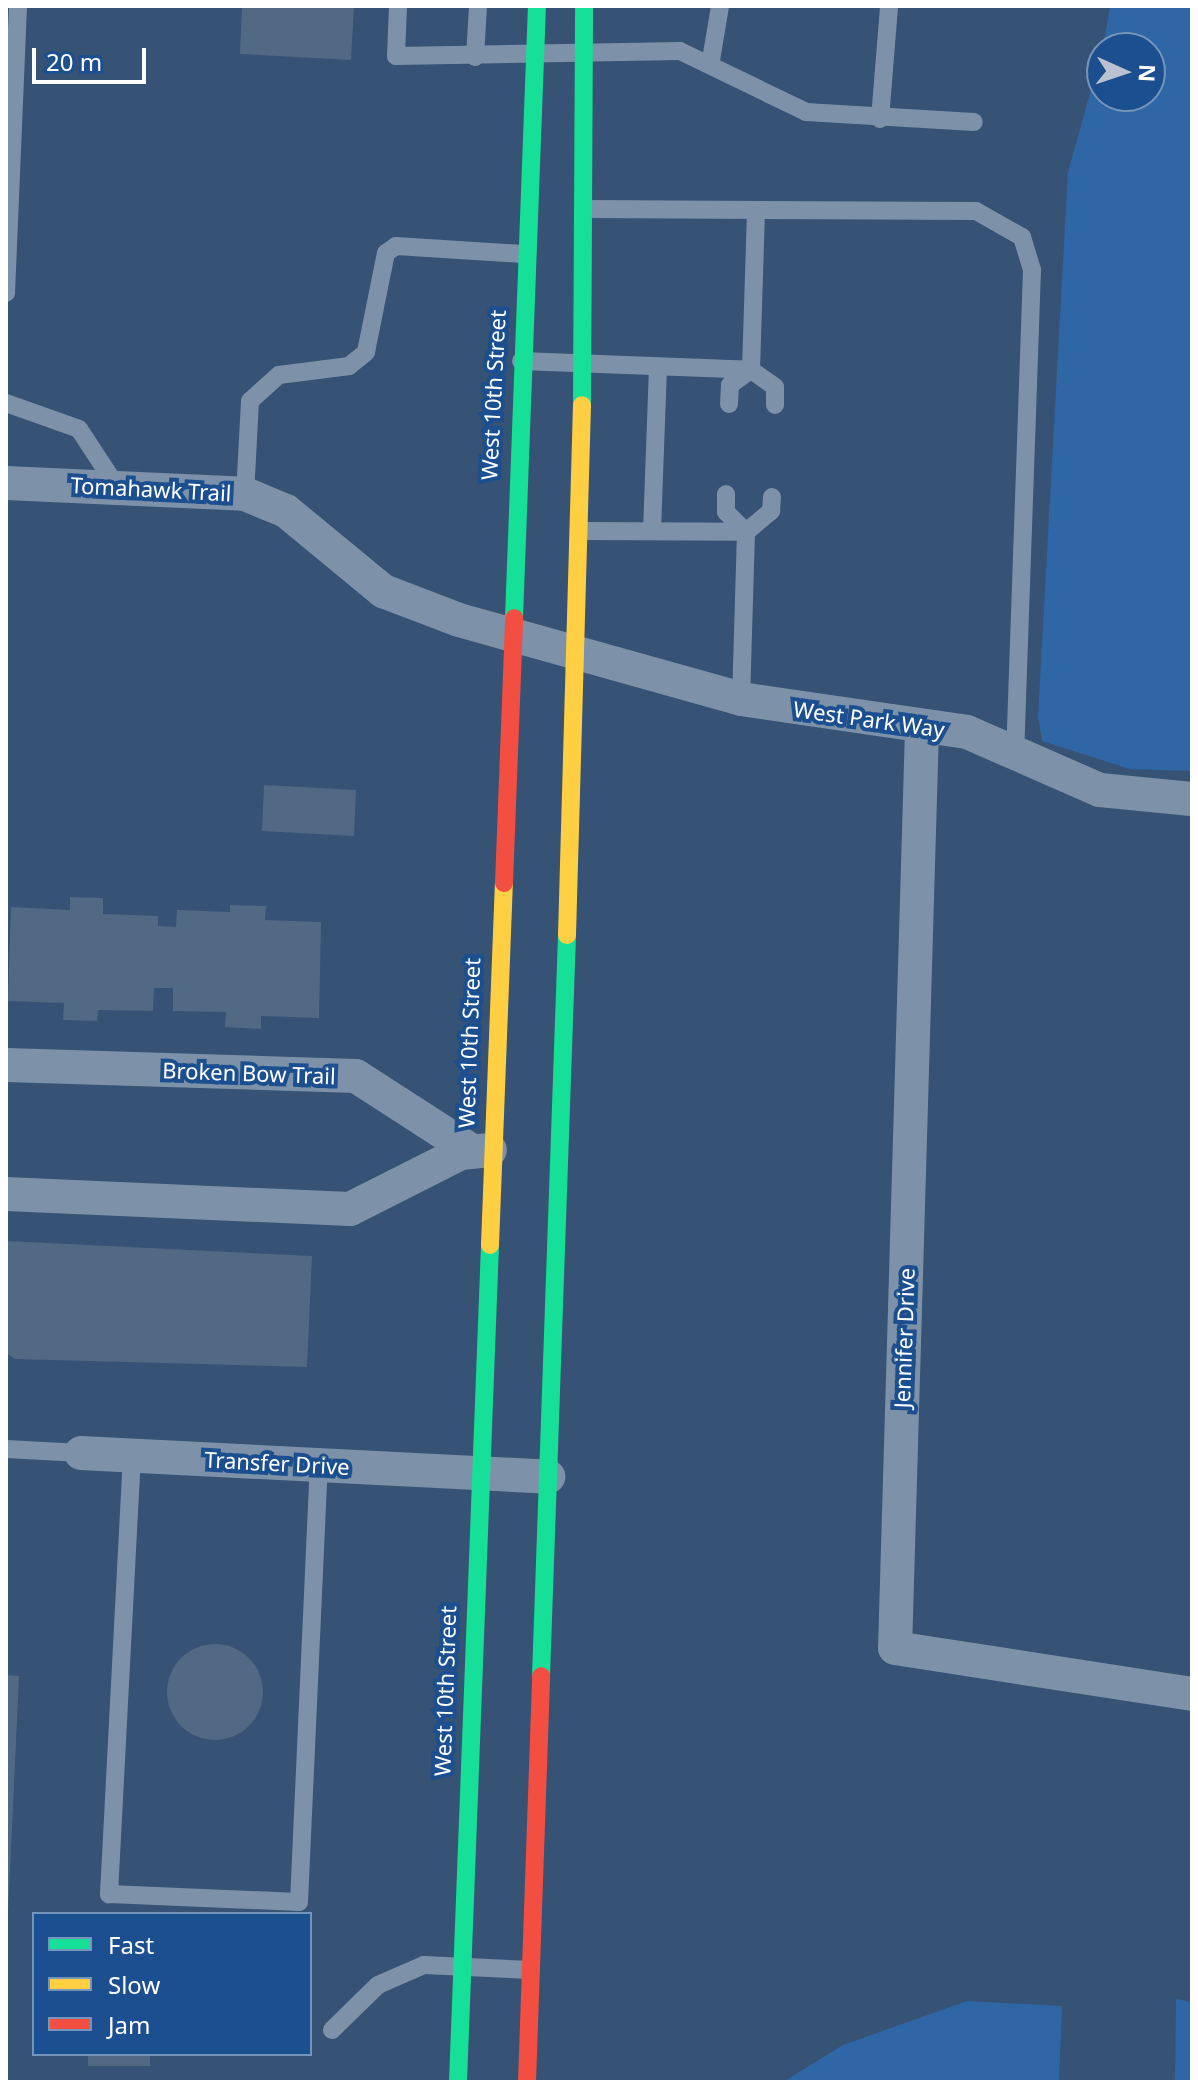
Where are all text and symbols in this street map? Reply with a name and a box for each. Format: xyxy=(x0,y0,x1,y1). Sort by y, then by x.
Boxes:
scale bar xyxy=(36,32,150,82)
north arrow xyxy=(1086,32,1166,112)
text: 20 m xyxy=(46,45,102,78)
text: N xyxy=(1133,63,1163,83)
street label: West 10th Street xyxy=(475,309,511,481)
street label: Tomahawk Trail xyxy=(70,472,232,506)
street label: West Park Way xyxy=(792,695,946,743)
street label: West 10th Street xyxy=(453,957,485,1129)
street label: Broken Bow Trail xyxy=(162,1057,336,1089)
street label: Jennifer Drive xyxy=(888,1267,920,1409)
street label: Transfer Drive xyxy=(204,1446,350,1480)
street label: West 10th Street xyxy=(429,1605,461,1777)
legend xyxy=(32,1912,312,2056)
text: Fast xyxy=(108,1928,154,1961)
text: Slow xyxy=(108,1968,160,2001)
text: Jam xyxy=(108,2008,150,2041)

